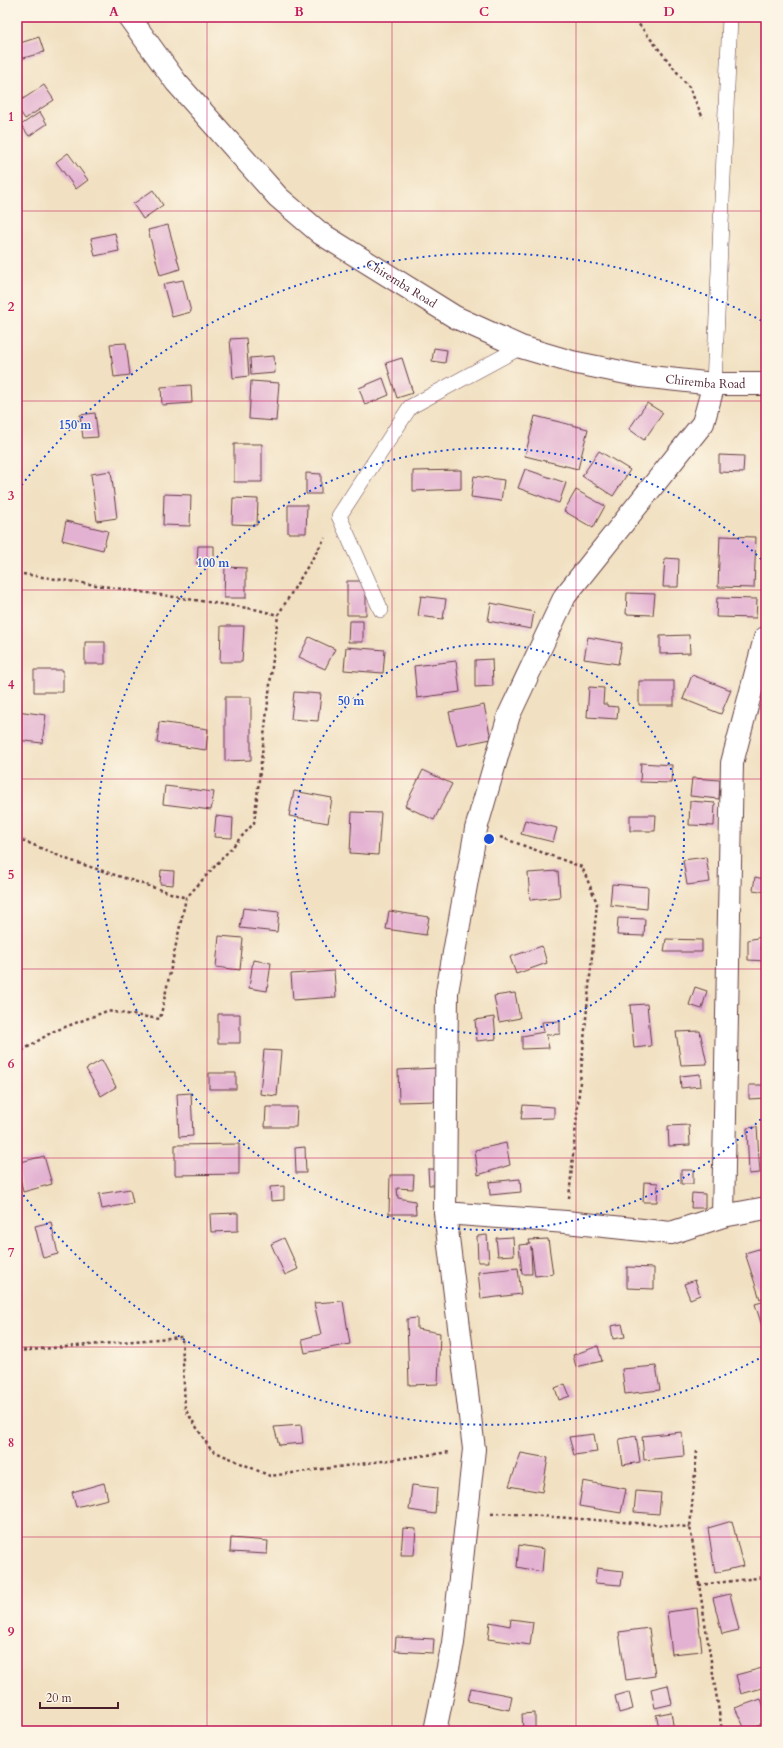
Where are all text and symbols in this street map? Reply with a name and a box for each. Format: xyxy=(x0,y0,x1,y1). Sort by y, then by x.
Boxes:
text: A xyxy=(109,3,119,21)
text: B xyxy=(294,3,304,21)
text: C xyxy=(479,3,489,21)
text: D xyxy=(663,3,675,21)
text: 1 xyxy=(8,108,14,126)
street label: Chiremba Road xyxy=(363,256,440,312)
text: 2 xyxy=(8,298,15,316)
street label: Chiremba Road xyxy=(664,371,746,392)
text: 150 m xyxy=(59,417,92,433)
text: 3 xyxy=(8,487,15,505)
text: 100 m xyxy=(197,555,230,571)
text: 4 xyxy=(8,676,15,694)
text: 50 m xyxy=(338,693,365,709)
centre of rings xyxy=(482,832,496,846)
text: 5 xyxy=(8,866,14,884)
text: 6 xyxy=(8,1055,15,1073)
text: 7 xyxy=(8,1244,15,1262)
text: 8 xyxy=(8,1434,14,1452)
text: 9 xyxy=(8,1623,15,1641)
scale bar xyxy=(40,1684,118,1710)
text: 20 m xyxy=(46,1690,73,1706)

